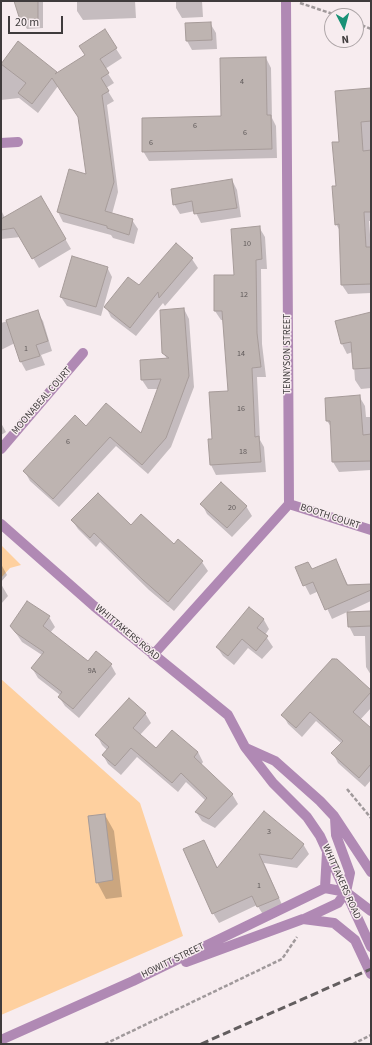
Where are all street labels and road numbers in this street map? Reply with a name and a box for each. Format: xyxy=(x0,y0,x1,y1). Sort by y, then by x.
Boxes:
street label: TENNYSON STREET xyxy=(282,314,294,394)
street label: MOONABEAL COURT xyxy=(9,365,75,437)
street label: BOOTH COURT xyxy=(299,502,361,532)
street label: WHITTAKERS ROAD xyxy=(92,603,162,663)
street label: WHITTAKERS ROAD xyxy=(319,843,363,921)
street label: HOWITT STREET xyxy=(140,941,206,981)

